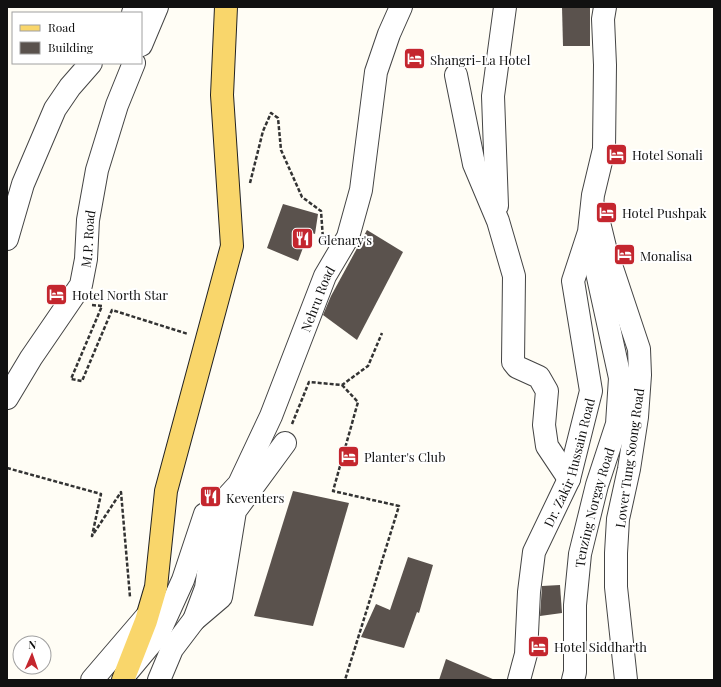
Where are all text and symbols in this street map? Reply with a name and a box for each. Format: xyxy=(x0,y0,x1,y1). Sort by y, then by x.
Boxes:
legend xyxy=(12,12,142,64)
text: Road xyxy=(48,19,75,35)
text: Building xyxy=(48,39,94,55)
hotel icon: Shangri-La Hotel xyxy=(402,46,428,72)
place label: Shangri-La Hotel xyxy=(430,51,531,68)
hotel icon: Hotel Sonali xyxy=(603,141,629,167)
place label: Hotel Sonali xyxy=(632,146,703,163)
hotel icon: Hotel Pushpak xyxy=(594,199,620,225)
place label: Hotel Pushpak xyxy=(622,204,708,221)
street label: M.P. Road xyxy=(76,208,98,269)
restaurant icon: Glenary's xyxy=(290,226,316,252)
place label: Glenary's xyxy=(318,231,372,248)
hotel icon: Monalisa xyxy=(612,242,638,268)
place label: Monalisa xyxy=(640,247,693,264)
street label: Nehru Road xyxy=(296,262,338,334)
hotel icon: Hotel North Star xyxy=(43,281,69,307)
place label: Hotel North Star xyxy=(72,286,168,303)
street label: Lower Tung Soong Road xyxy=(611,387,647,529)
street label: Dr. Zakir Hussain Road xyxy=(539,396,598,529)
hotel icon: Planter's Club xyxy=(336,443,362,469)
street label: Tenzing Norgay Road xyxy=(570,445,617,568)
place label: Planter's Club xyxy=(364,448,445,465)
restaurant icon: Keventers xyxy=(197,484,223,510)
place label: Keventers xyxy=(226,489,285,506)
hotel icon: Hotel Siddharth xyxy=(525,633,551,659)
north arrow xyxy=(12,635,52,675)
text: N xyxy=(28,637,37,652)
place label: Hotel Siddharth xyxy=(554,638,647,655)

